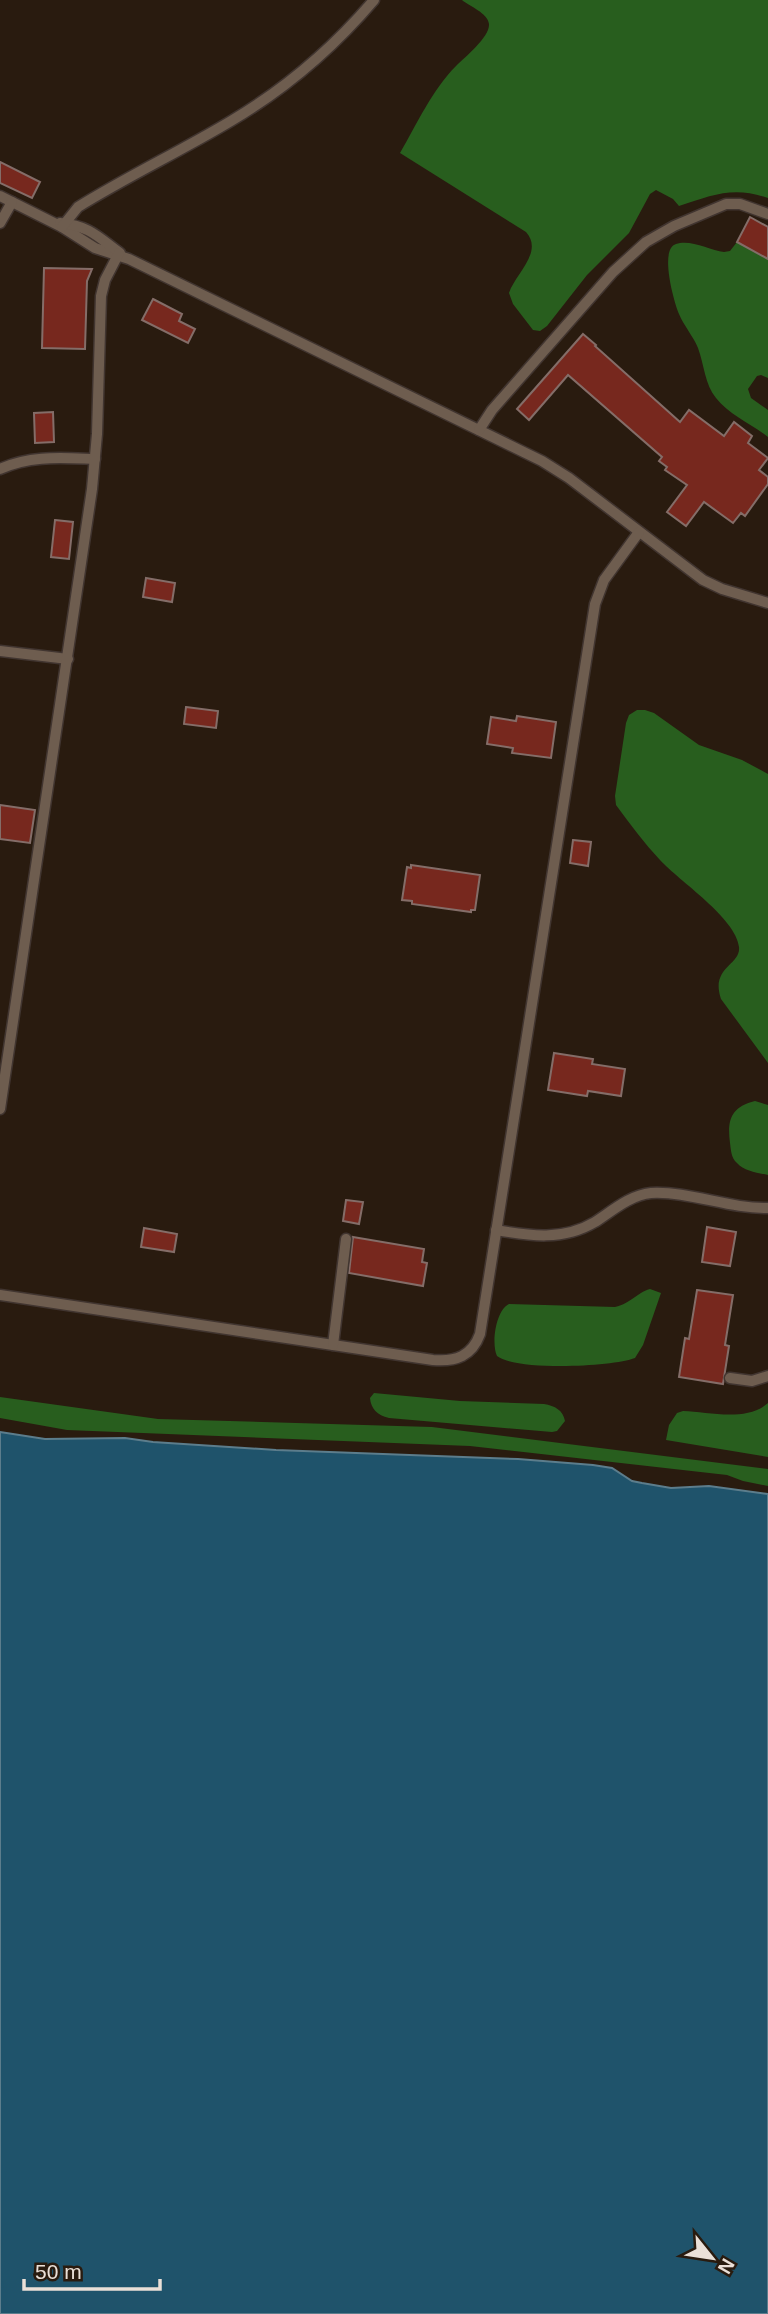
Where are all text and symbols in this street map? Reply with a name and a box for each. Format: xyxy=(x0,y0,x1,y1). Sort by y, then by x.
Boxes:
north arrow xyxy=(677,2223,747,2293)
scale bar xyxy=(24,2248,161,2292)
text: N xyxy=(714,2255,739,2277)
text: 50 m xyxy=(35,2260,82,2283)

